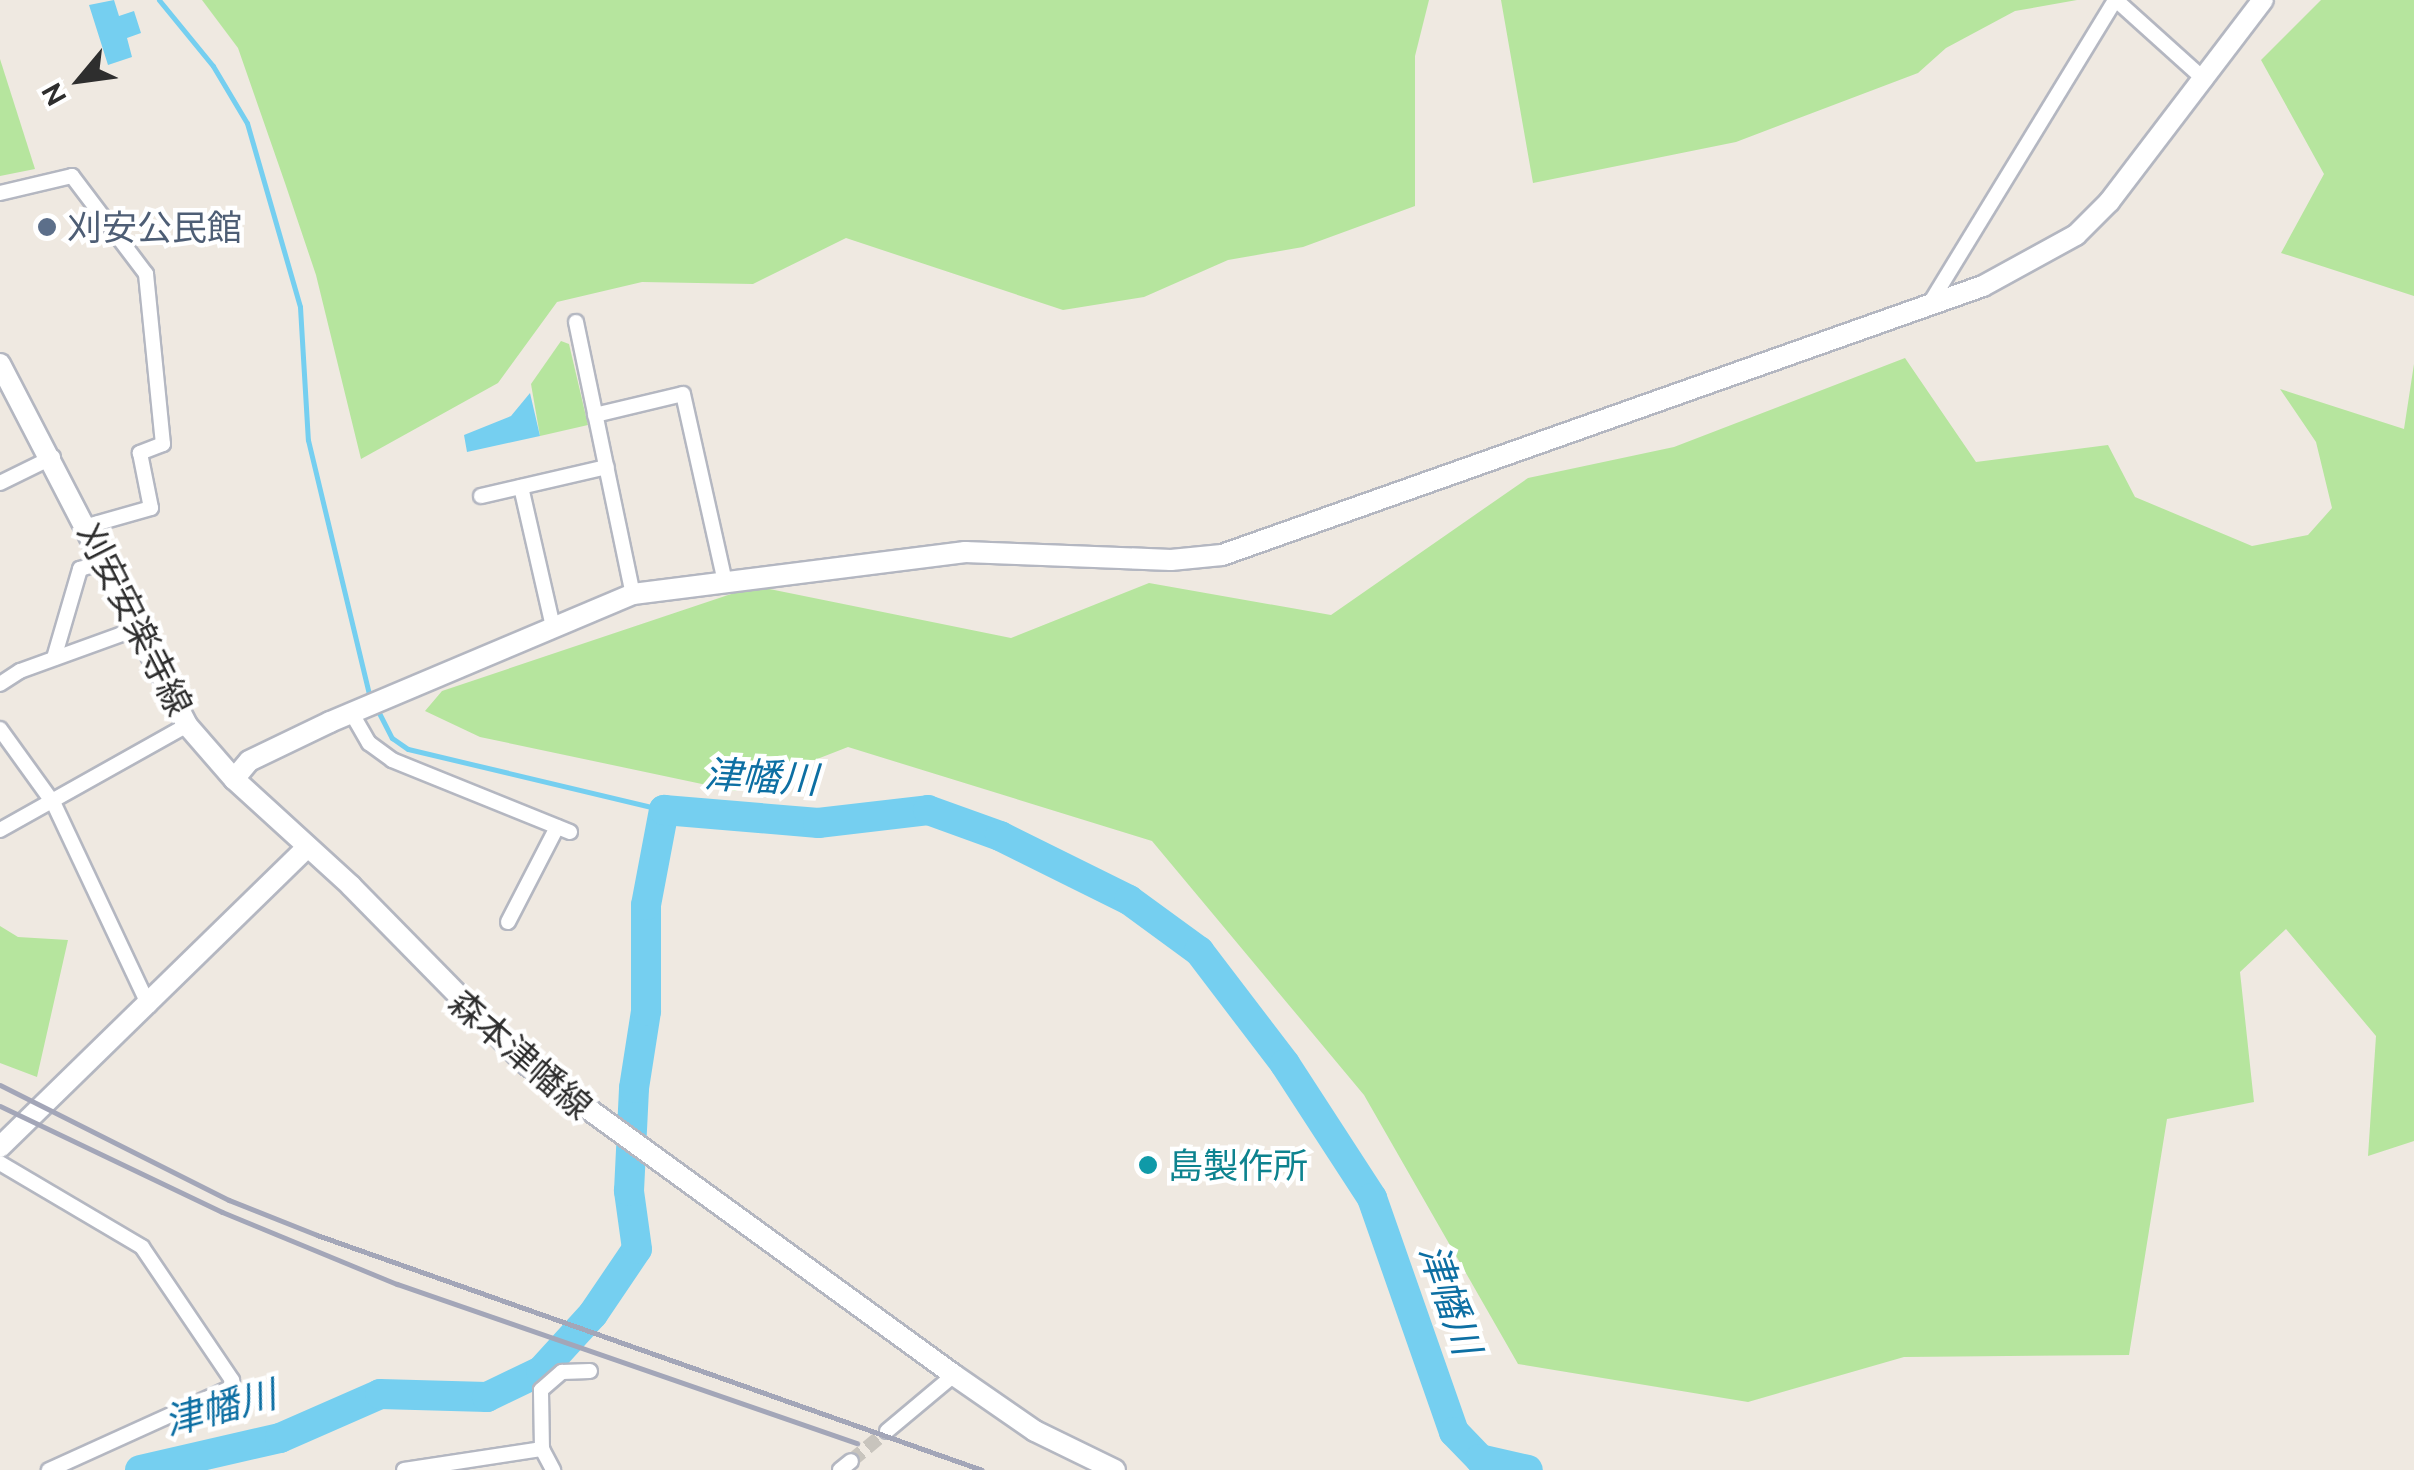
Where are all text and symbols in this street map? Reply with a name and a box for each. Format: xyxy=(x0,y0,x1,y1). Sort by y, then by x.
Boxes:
north arrow xyxy=(30,30,130,130)
text: N xyxy=(35,78,72,111)
place label: 刈安公民館 xyxy=(67,206,242,248)
marker: 刈安公民館 xyxy=(36,216,58,238)
street label: 刈安安楽寺線 xyxy=(69,516,201,722)
water label: 津幡川 xyxy=(703,751,819,803)
street label: 森本津幡線 xyxy=(441,981,601,1127)
place label: 島製作所 xyxy=(1168,1144,1308,1186)
marker: 島製作所 xyxy=(1137,1154,1159,1176)
water label: 津幡川 xyxy=(1410,1238,1490,1360)
water label: 津幡川 xyxy=(159,1371,281,1445)

